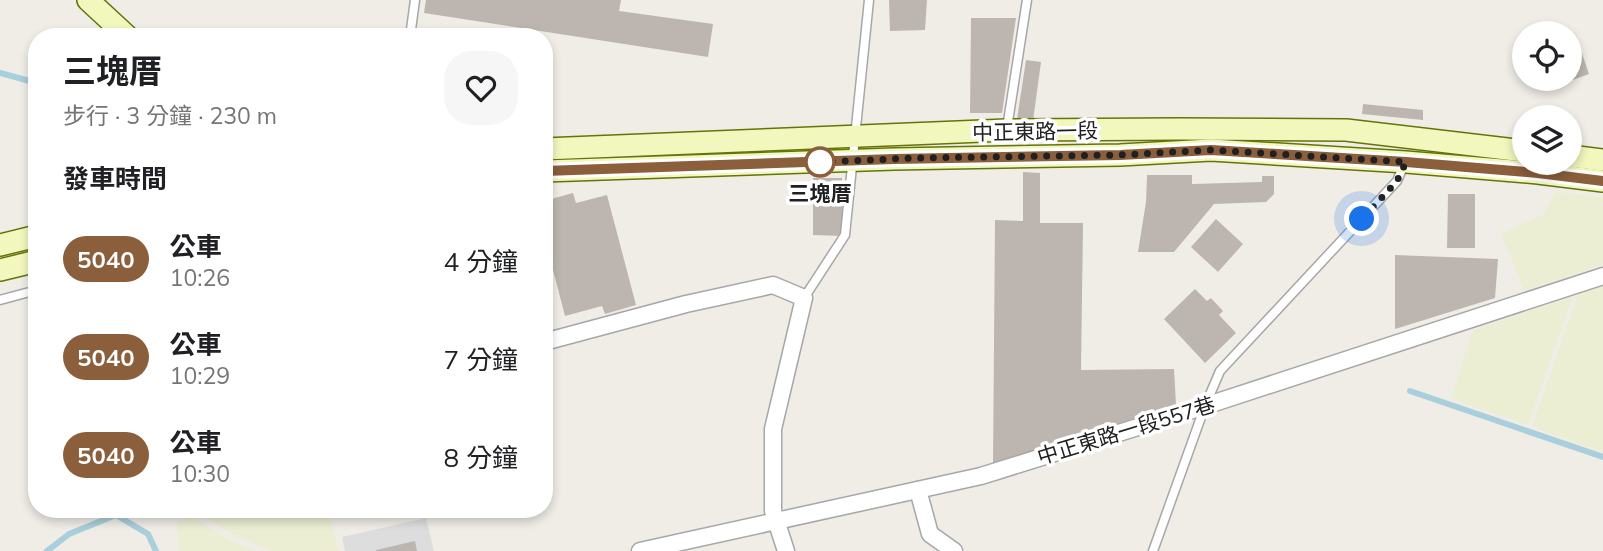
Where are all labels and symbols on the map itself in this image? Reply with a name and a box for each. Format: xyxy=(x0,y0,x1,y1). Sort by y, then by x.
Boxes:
street label: 中正東路一段 xyxy=(972,117,1098,145)
marker: 三塊厝 xyxy=(805,147,835,177)
place label: 三塊厝 xyxy=(789,180,852,206)
your location xyxy=(1344,201,1379,236)
street label: 中正東路一段557巷 xyxy=(1034,391,1218,469)

